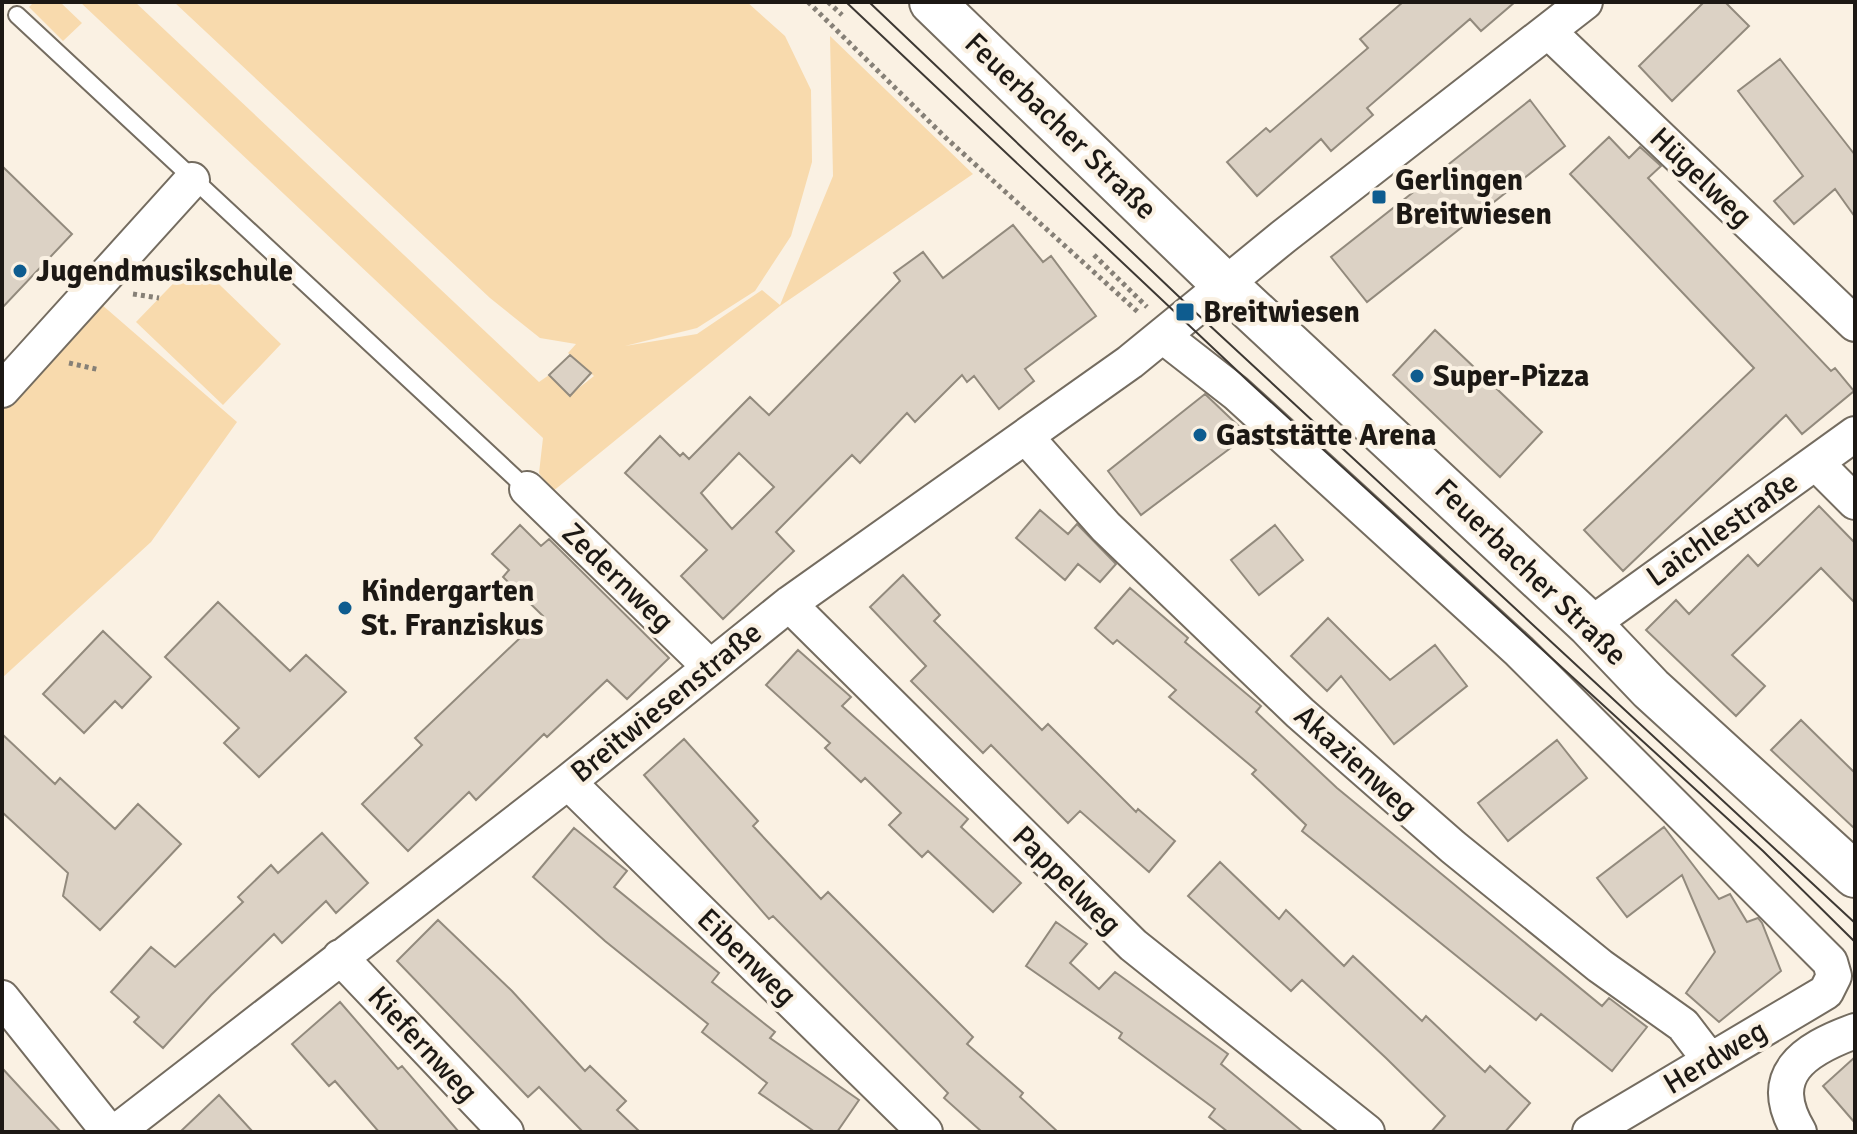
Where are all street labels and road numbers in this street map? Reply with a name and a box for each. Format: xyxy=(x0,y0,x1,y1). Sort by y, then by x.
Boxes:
street label: Feuerbacher Straße xyxy=(957,25,1165,228)
street label: Hügelweg xyxy=(1642,120,1760,235)
street label: Laichlestraße xyxy=(1639,464,1805,595)
street label: Feuerbacher Straße xyxy=(1427,471,1635,674)
street label: Zedernweg xyxy=(554,515,681,640)
street label: Breitwiesenstraße xyxy=(563,614,769,791)
street label: Akazienweg xyxy=(1286,697,1425,827)
street label: Pappelweg xyxy=(1004,818,1129,943)
street label: Eibenweg xyxy=(689,901,804,1014)
street label: Kiefernweg xyxy=(360,979,486,1110)
street label: Herdweg xyxy=(1657,1012,1774,1103)

